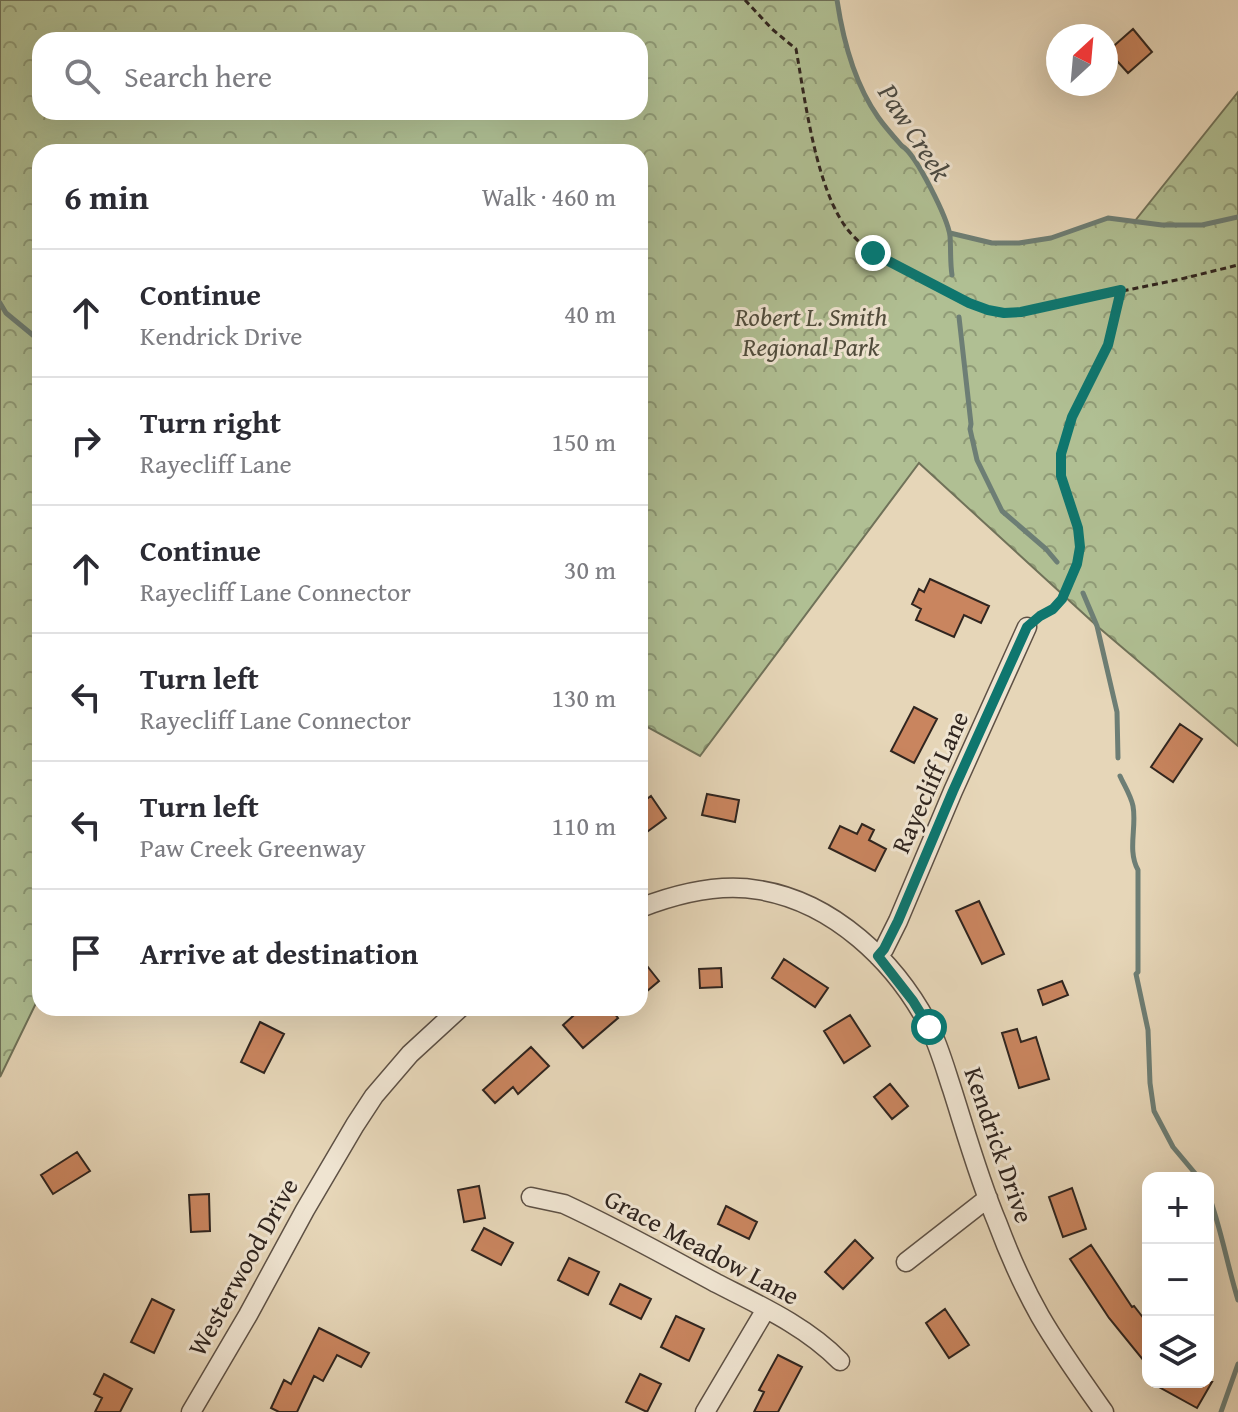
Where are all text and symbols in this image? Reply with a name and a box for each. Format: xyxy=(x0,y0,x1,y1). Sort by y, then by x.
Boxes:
north arrow xyxy=(1046,24,1118,96)
search box xyxy=(32,32,648,120)
icon: search xyxy=(60,54,104,98)
text: Search here xyxy=(124,54,272,98)
water label: Paw Creek xyxy=(868,74,962,189)
text: 6 min xyxy=(64,172,149,221)
text: Walk · 460 m xyxy=(482,177,616,216)
route end xyxy=(855,235,891,271)
text: Continue xyxy=(140,272,261,316)
icon: ahead xyxy=(64,291,108,335)
text: 40 m xyxy=(564,294,616,333)
park label: Robert L. Smith Regional Park xyxy=(734,297,887,366)
text: Kendrick Drive xyxy=(140,316,302,355)
text: Turn right xyxy=(140,400,281,444)
icon: right xyxy=(64,419,108,463)
text: 150 m xyxy=(551,422,616,461)
text: Rayecliff Lane xyxy=(140,444,292,483)
text: Continue xyxy=(140,528,261,572)
icon: ahead xyxy=(64,547,108,591)
text: 30 m xyxy=(564,550,616,589)
text: Rayecliff Lane Connector xyxy=(140,572,411,611)
text: Turn left xyxy=(140,656,259,700)
icon: left xyxy=(64,675,108,719)
text: 130 m xyxy=(551,678,616,717)
text: Rayecliff Lane Connector xyxy=(140,700,411,739)
street label: Rayecliff Lane xyxy=(881,705,978,859)
text: Turn left xyxy=(140,784,259,828)
icon: left xyxy=(64,803,108,847)
text: 110 m xyxy=(551,806,616,845)
text: Paw Creek Greenway xyxy=(140,828,366,867)
icon: arrive xyxy=(64,931,108,975)
text: Arrive at destination xyxy=(140,931,418,975)
route start xyxy=(911,1009,947,1045)
street label: Kendrick Drive xyxy=(955,1062,1044,1228)
street label: Westerwood Drive xyxy=(177,1171,308,1363)
map controls xyxy=(1142,1172,1214,1388)
button: + xyxy=(1142,1172,1214,1244)
street label: Grace Meadow Lane xyxy=(598,1179,807,1314)
button: − xyxy=(1142,1244,1214,1316)
button: layers xyxy=(1142,1316,1214,1388)

